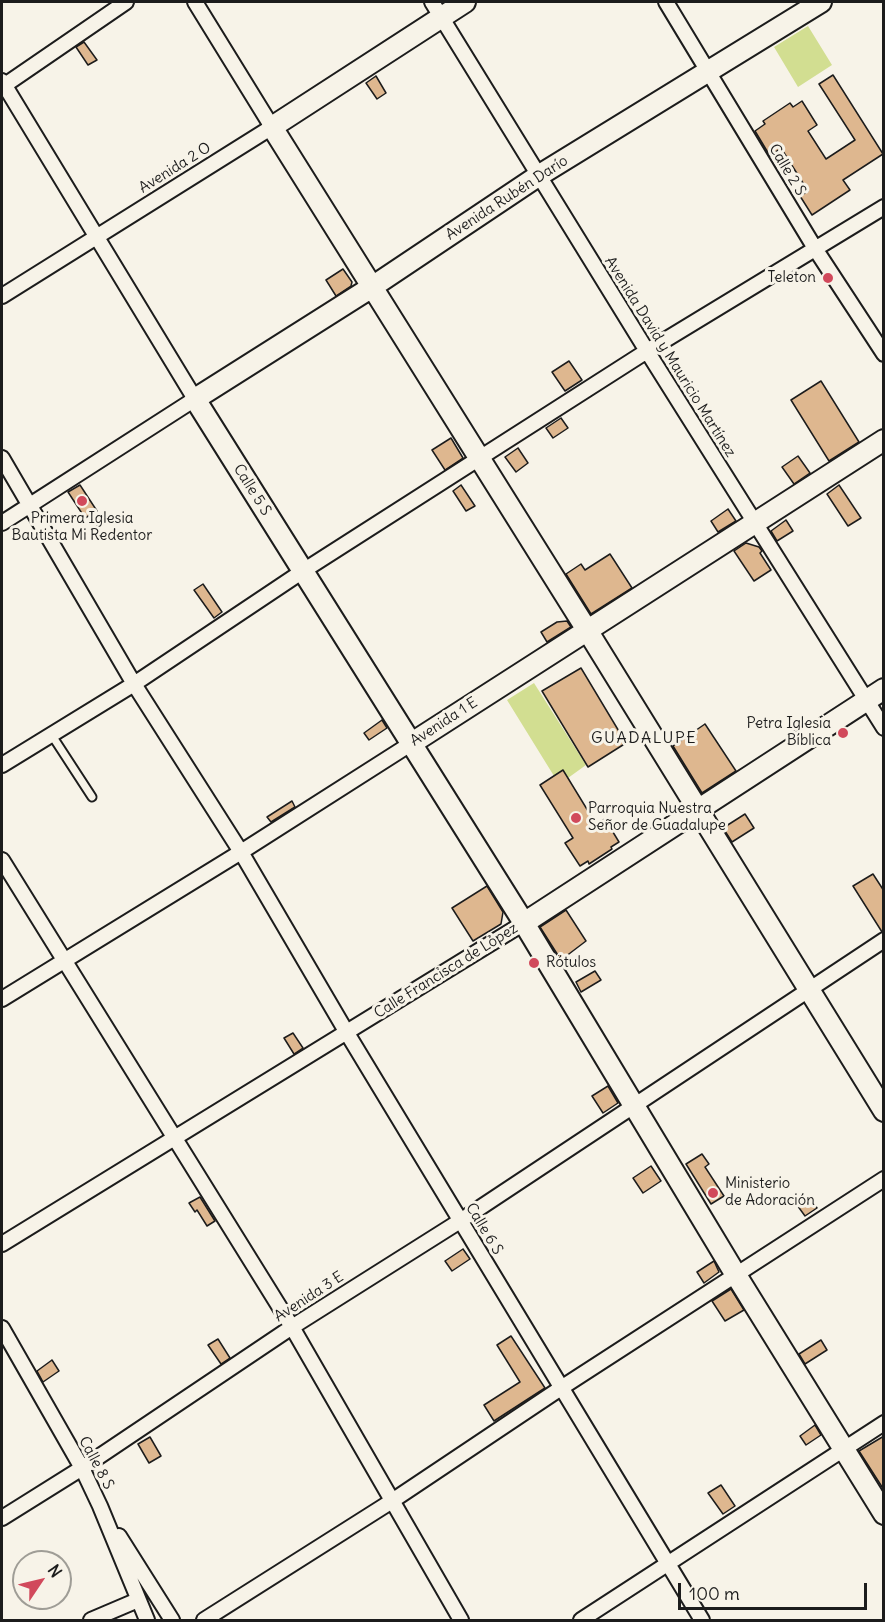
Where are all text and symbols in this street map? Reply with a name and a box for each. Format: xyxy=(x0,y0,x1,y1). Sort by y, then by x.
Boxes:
street label: Avenida 2 O xyxy=(136,139,214,197)
street label: Calle 2 S xyxy=(765,141,809,199)
street label: Avenida Rubén Darío xyxy=(443,152,571,244)
street label: Avenida David y Mauricio Martínez xyxy=(601,253,739,461)
place label: Teleton xyxy=(768,269,816,287)
marker: Teleton xyxy=(821,271,835,285)
street label: Calle 5 S xyxy=(229,461,275,519)
marker: Primera Iglesia Bautista Mi Redentor xyxy=(75,494,89,508)
place label: Primera Iglesia Bautista Mi Redentor xyxy=(12,510,152,545)
street label: Avenida 1 E xyxy=(407,694,481,750)
place label: Petra Iglesia Bíblica xyxy=(747,715,831,750)
marker: Petra Iglesia Bíblica xyxy=(836,726,850,740)
district label: GUADALUPE xyxy=(591,728,697,748)
place label: Parroquia Nuestra Señor de Guadalupe xyxy=(588,800,726,835)
marker: Parroquia Nuestra Señor de Guadalupe xyxy=(569,811,583,825)
street label: Calle Francisca de López xyxy=(371,919,521,1023)
place label: Rótulos xyxy=(546,954,596,972)
marker: Rótulos xyxy=(527,956,541,970)
place label: Ministerio de Adoración xyxy=(725,1175,815,1210)
marker: Ministerio de Adoración xyxy=(706,1186,720,1200)
street label: Calle 6 S xyxy=(462,1200,506,1258)
street label: Avenida 3 E xyxy=(271,1268,347,1326)
street label: Calle 8 S xyxy=(75,1434,117,1492)
north arrow xyxy=(12,1550,72,1610)
text: N xyxy=(44,1561,66,1581)
scale bar xyxy=(681,1571,870,1609)
text: 100 m xyxy=(689,1582,740,1605)

